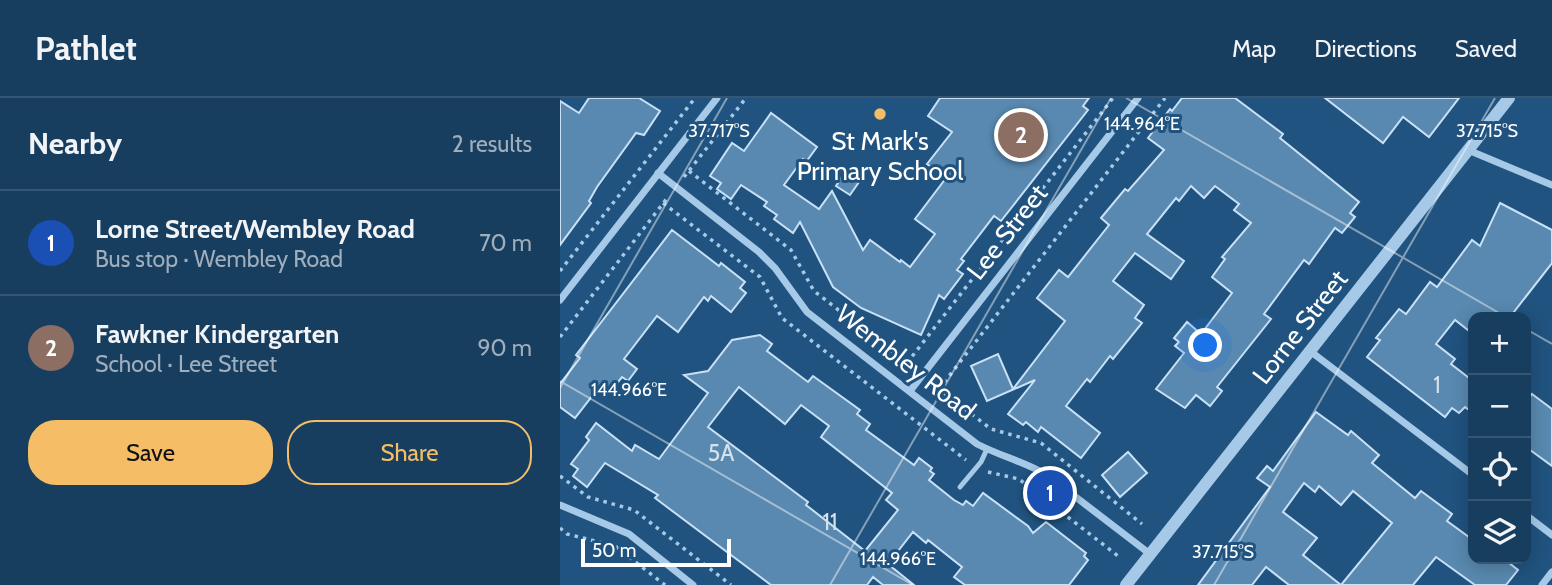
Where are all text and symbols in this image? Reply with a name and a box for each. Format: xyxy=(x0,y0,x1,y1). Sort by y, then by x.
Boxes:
text: Pathlet xyxy=(35,28,137,68)
text: Map xyxy=(1232,34,1276,63)
text: Directions xyxy=(1314,34,1417,63)
text: Saved xyxy=(1455,34,1517,63)
marker: St Mark's Primary School xyxy=(872,106,888,122)
pin: 2 xyxy=(998,109,1044,161)
text: 144.964°E xyxy=(1104,113,1180,135)
text: 37.717°S xyxy=(688,120,750,142)
text: 37.715°S xyxy=(1456,120,1518,142)
text: Nearby xyxy=(28,125,122,162)
place label: St Mark's Primary School xyxy=(797,125,963,187)
text: 2 results xyxy=(452,130,532,158)
street label: Lee Street xyxy=(960,178,1054,286)
text: Lorne Street/Wembley Road xyxy=(95,213,415,245)
text: 1 xyxy=(47,229,55,257)
text: 70 m xyxy=(479,229,532,257)
text: Bus stop · Wembley Road xyxy=(95,245,343,273)
street label: Lorne Street xyxy=(1246,263,1355,390)
street label: Wembley Road xyxy=(830,297,982,427)
map controls xyxy=(1468,312,1531,564)
button: + xyxy=(1468,312,1531,375)
text: Fawkner Kindergarten xyxy=(95,318,339,350)
your location xyxy=(1188,328,1222,362)
text: 2 xyxy=(45,334,57,362)
text: 90 m xyxy=(478,334,532,362)
text: School · Lee Street xyxy=(95,350,277,378)
house number: 1 xyxy=(1433,371,1441,399)
button: − xyxy=(1468,375,1531,438)
text: 144.966°E xyxy=(591,379,667,401)
button: Save xyxy=(28,420,273,485)
button: Share xyxy=(287,420,532,485)
button: locate xyxy=(1468,438,1531,501)
house number: 5A xyxy=(708,439,734,467)
pin: 1 xyxy=(1027,467,1073,519)
button: layers xyxy=(1468,501,1531,564)
house number: 11 xyxy=(823,508,838,536)
scale bar xyxy=(581,536,732,568)
text: 50 m xyxy=(592,539,636,562)
text: 37.715°S xyxy=(1192,541,1254,563)
text: 144.966°E xyxy=(860,548,936,570)

